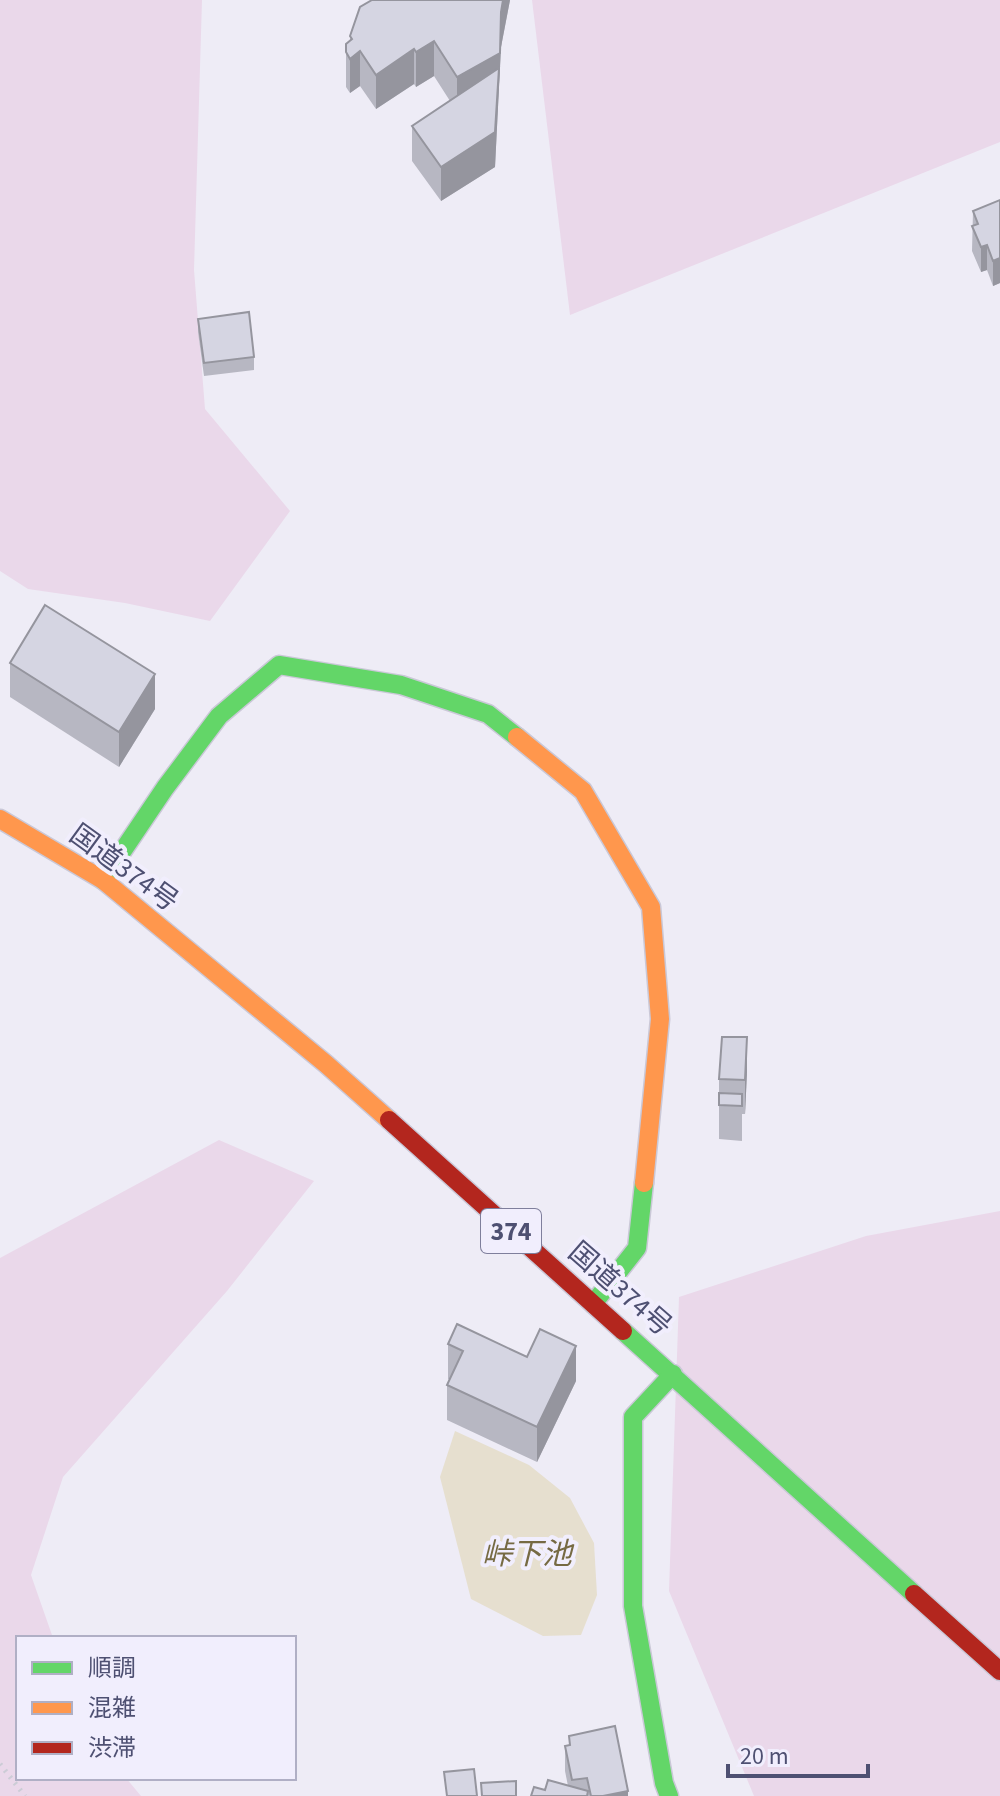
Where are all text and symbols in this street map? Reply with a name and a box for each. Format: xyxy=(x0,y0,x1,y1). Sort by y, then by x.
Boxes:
street label: 国道374号 xyxy=(61,815,187,921)
road number: 374 xyxy=(481,1209,541,1253)
street label: 国道374号 xyxy=(559,1233,681,1345)
water label: 峠下池 xyxy=(482,1533,575,1576)
legend xyxy=(16,1636,296,1780)
text: 順調 xyxy=(88,1651,136,1686)
text: 混雑 xyxy=(88,1691,136,1726)
scale bar xyxy=(728,1728,868,1778)
text: 渋滞 xyxy=(88,1731,136,1766)
text: 20 m xyxy=(740,1739,789,1774)

